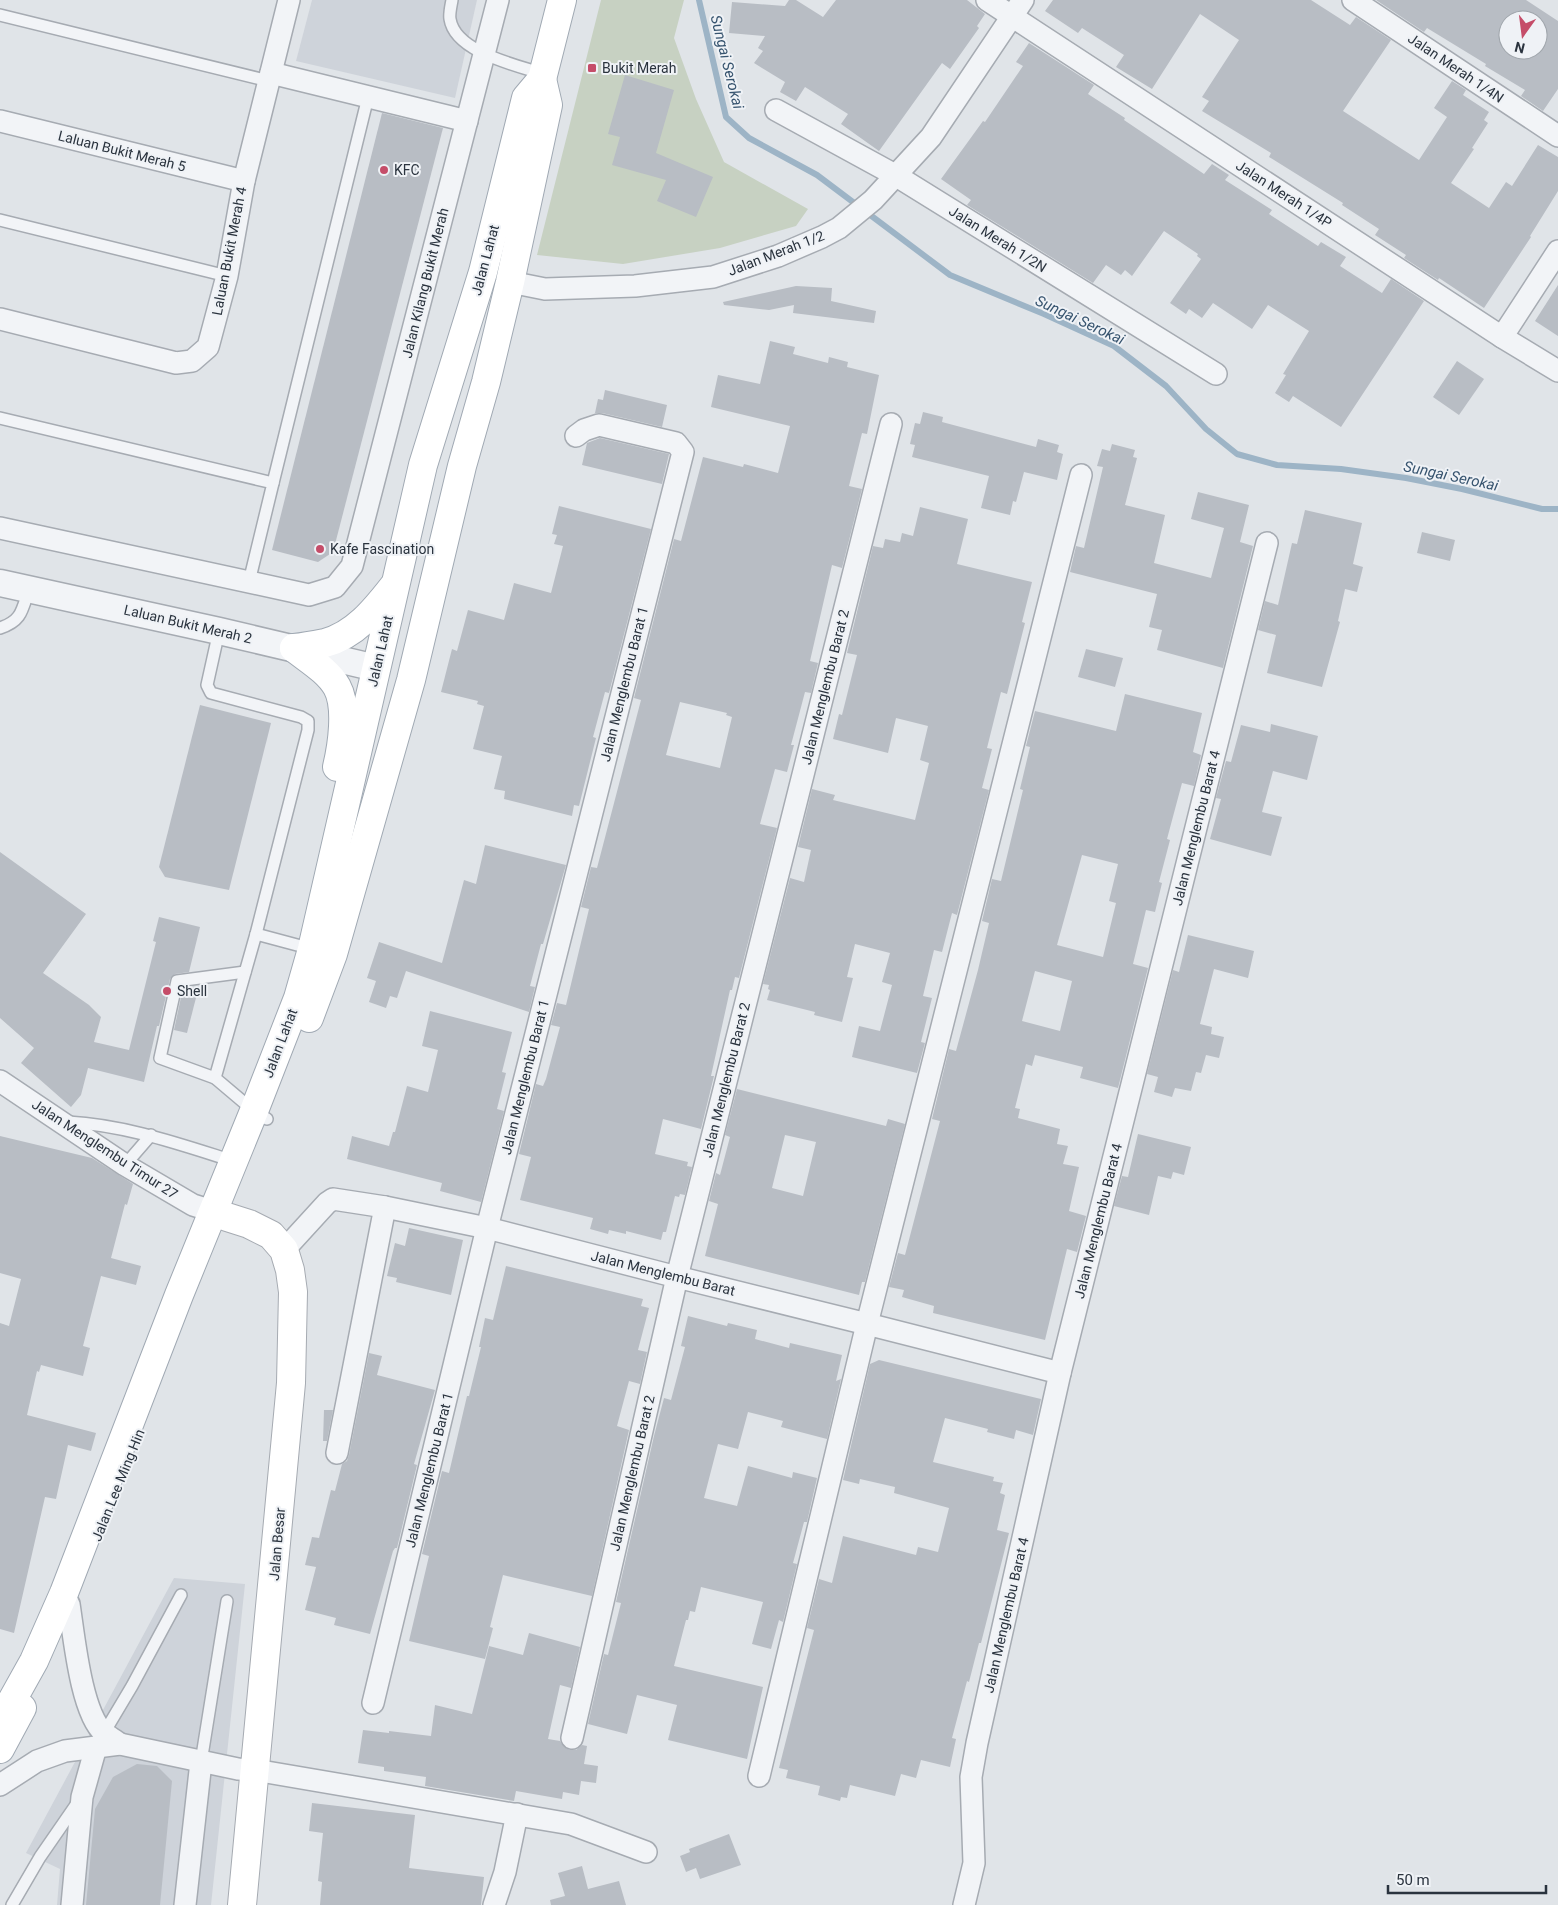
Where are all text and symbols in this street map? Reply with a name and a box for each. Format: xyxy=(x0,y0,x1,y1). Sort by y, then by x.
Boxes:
north arrow xyxy=(1498,10,1548,60)
water label: Sungai Serokai xyxy=(707,13,747,111)
street label: Jalan Merah 1/4N xyxy=(1405,30,1507,106)
text: N xyxy=(1513,39,1527,57)
place label: Bukit Merah xyxy=(602,60,676,76)
marker: Bukit Merah xyxy=(586,62,598,74)
street label: Laluan Bukit Merah 5 xyxy=(57,127,188,175)
street label: Jalan Merah 1/4P xyxy=(1233,157,1335,231)
place label: KFC xyxy=(394,162,420,178)
marker: KFC xyxy=(378,164,390,176)
street label: Laluan Bukit Merah 4 xyxy=(209,185,249,317)
street label: Jalan Merah 1/2N xyxy=(946,203,1050,275)
street label: Jalan Kilang Bukit Merah xyxy=(399,206,451,360)
street label: Jalan Lahat xyxy=(468,222,502,297)
street label: Jalan Merah 1/2 xyxy=(726,227,827,279)
water label: Sungai Serokai xyxy=(1033,291,1128,349)
water label: Sungai Serokai xyxy=(1402,457,1500,495)
place label: Kafe Fascination xyxy=(330,541,434,557)
marker: Kafe Fascination xyxy=(314,543,326,555)
street label: Laluan Bukit Merah 2 xyxy=(122,601,254,647)
street label: Jalan Menglembu Barat 1 xyxy=(597,605,651,763)
street label: Jalan Menglembu Barat 2 xyxy=(798,608,852,766)
street label: Jalan Lahat xyxy=(364,613,396,688)
street label: Jalan Menglembu Barat 4 xyxy=(1169,749,1223,907)
place label: Shell xyxy=(177,983,207,999)
marker: Shell xyxy=(161,985,173,997)
street label: Jalan Menglembu Barat 1 xyxy=(498,998,552,1156)
street label: Jalan Menglembu Barat 2 xyxy=(699,1001,753,1159)
street label: Jalan Lahat xyxy=(260,1006,301,1080)
street label: Jalan Menglembu Timur 27 xyxy=(29,1096,181,1202)
street label: Jalan Menglembu Barat 4 xyxy=(1071,1142,1125,1300)
street label: Jalan Menglembu Barat xyxy=(589,1247,737,1299)
street label: Jalan Menglembu Barat 1 xyxy=(402,1391,456,1549)
street label: Jalan Menglembu Barat 2 xyxy=(606,1393,658,1552)
street label: Jalan Lee Ming Hin xyxy=(88,1427,148,1543)
street label: Jalan Besar xyxy=(266,1507,288,1581)
street label: Jalan Menglembu Barat 4 xyxy=(980,1535,1032,1694)
scale bar xyxy=(1388,1862,1546,1894)
text: 50 m xyxy=(1396,1871,1430,1889)

